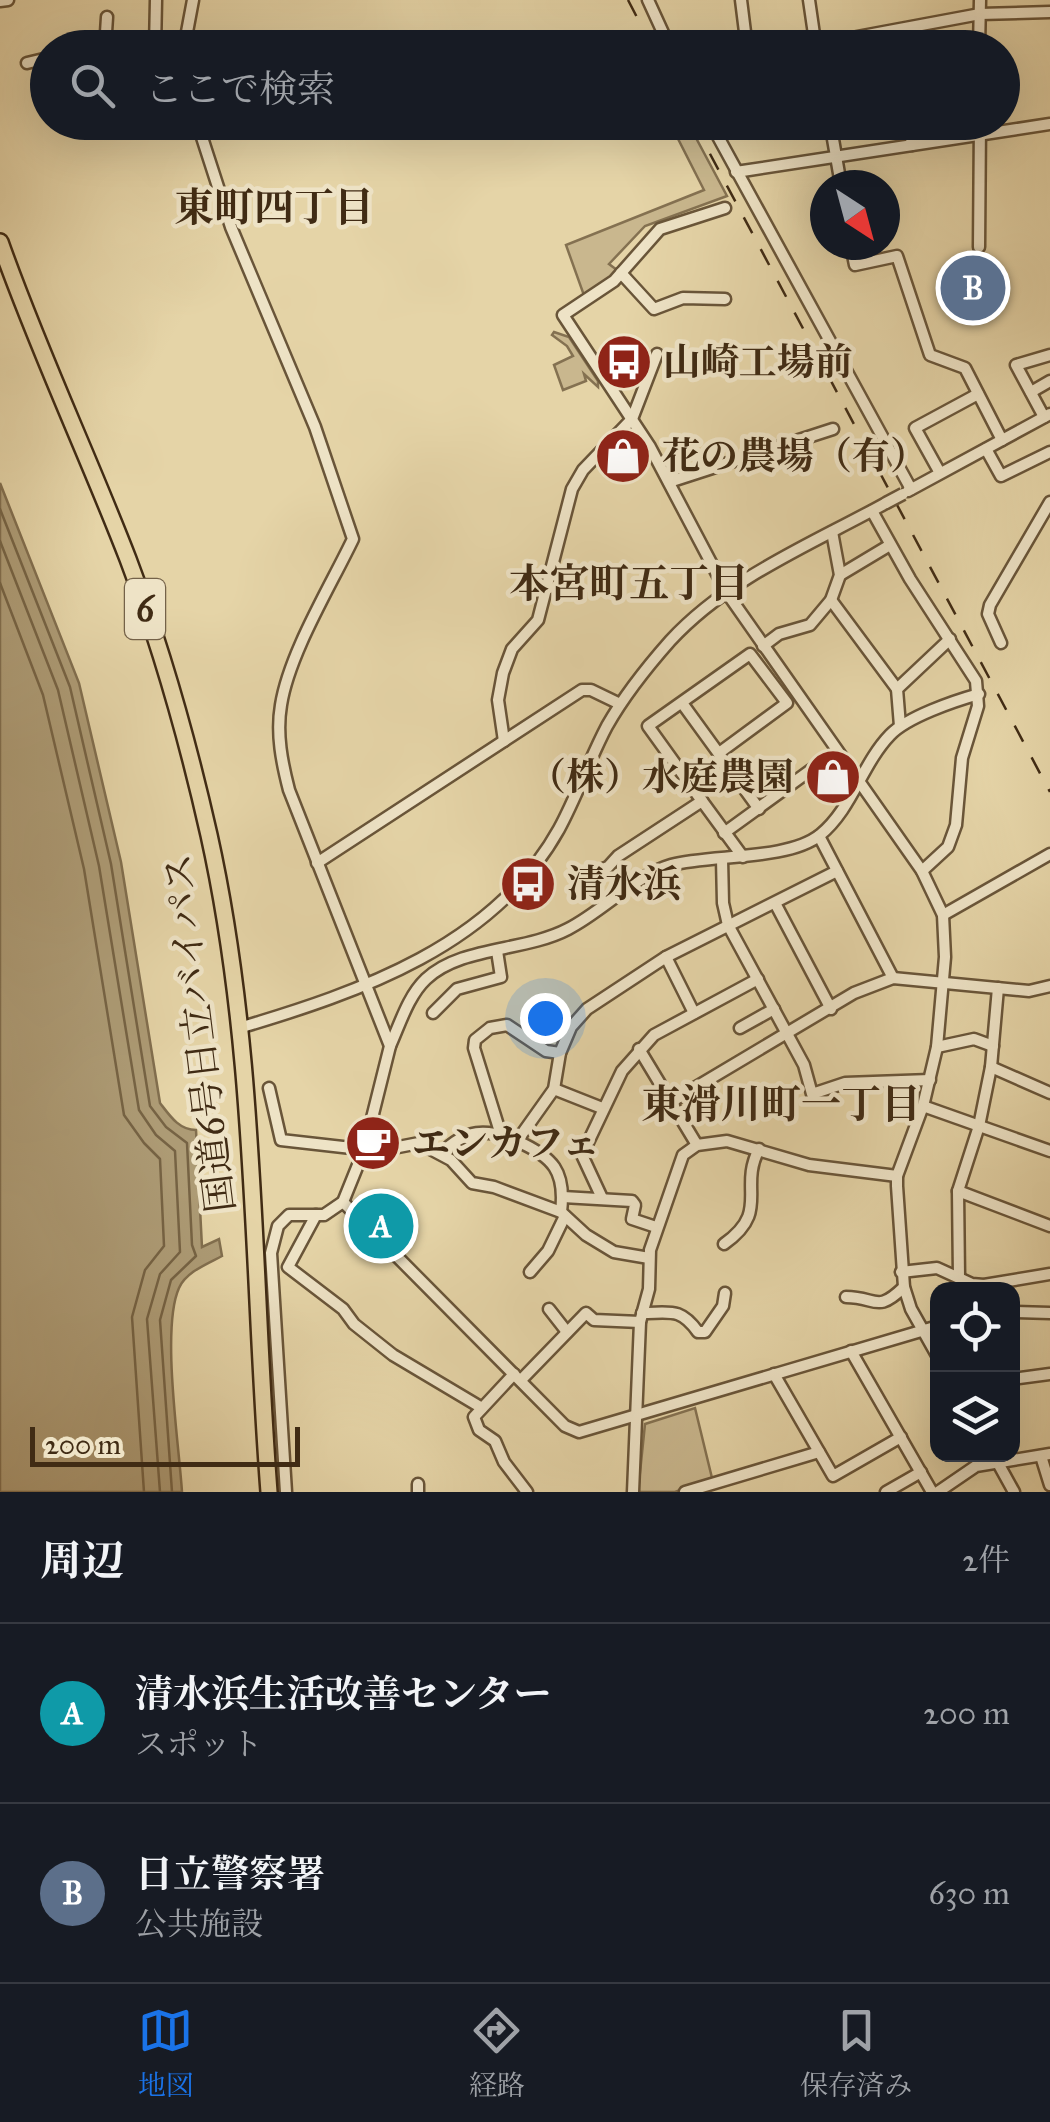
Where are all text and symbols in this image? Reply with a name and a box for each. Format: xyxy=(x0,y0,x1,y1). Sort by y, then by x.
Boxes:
search box xyxy=(30,30,1020,140)
icon: search xyxy=(65,58,120,113)
text: ここで検索 xyxy=(145,66,335,112)
north arrow xyxy=(810,170,900,260)
district label: 東町四丁目 xyxy=(174,183,374,232)
pin: B xyxy=(940,250,1006,326)
bus stop icon: 山崎工場前 xyxy=(594,332,654,392)
place label: 山崎工場前 xyxy=(663,339,853,385)
shop icon: 花の農場（有） xyxy=(593,426,653,486)
place label: 花の農場（有） xyxy=(662,433,928,479)
district label: 本宮町五丁目 xyxy=(509,559,749,608)
road number: 6 xyxy=(125,579,165,639)
shop icon: （株）水庭農園 xyxy=(803,747,863,807)
place label: （株）水庭農園 xyxy=(528,754,794,800)
street label: 国道6号日立バイパス xyxy=(154,851,244,1215)
bus stop icon: 清水浜 xyxy=(498,854,558,914)
place label: 清水浜 xyxy=(567,861,681,907)
your location xyxy=(520,993,571,1044)
district label: 東滑川町一丁目 xyxy=(641,1080,921,1129)
cafe icon: エンカフェ xyxy=(343,1113,403,1173)
place label: エンカフェ xyxy=(412,1120,600,1166)
pin: A xyxy=(348,1188,414,1264)
map controls xyxy=(930,1282,1020,1462)
button: locate xyxy=(930,1282,1020,1372)
button: layers xyxy=(930,1372,1020,1462)
scale bar xyxy=(30,1422,300,1466)
text: 200 m xyxy=(45,1427,121,1462)
text: 周辺 xyxy=(40,1535,124,1587)
text: 2件 xyxy=(962,1541,1010,1580)
text: 清水浜生活改善センター xyxy=(135,1671,551,1717)
text: A xyxy=(62,1694,83,1733)
text: 200 m xyxy=(923,1694,1010,1733)
text: スポット xyxy=(135,1725,263,1764)
text: 日立警察署 xyxy=(135,1851,325,1897)
text: B xyxy=(62,1874,83,1913)
text: 630 m xyxy=(928,1874,1010,1913)
text: 公共施設 xyxy=(135,1905,263,1944)
tab: 地図 xyxy=(138,2003,194,2103)
tab: 経路 xyxy=(469,2003,525,2103)
tab: 保存済み xyxy=(800,2003,912,2103)

